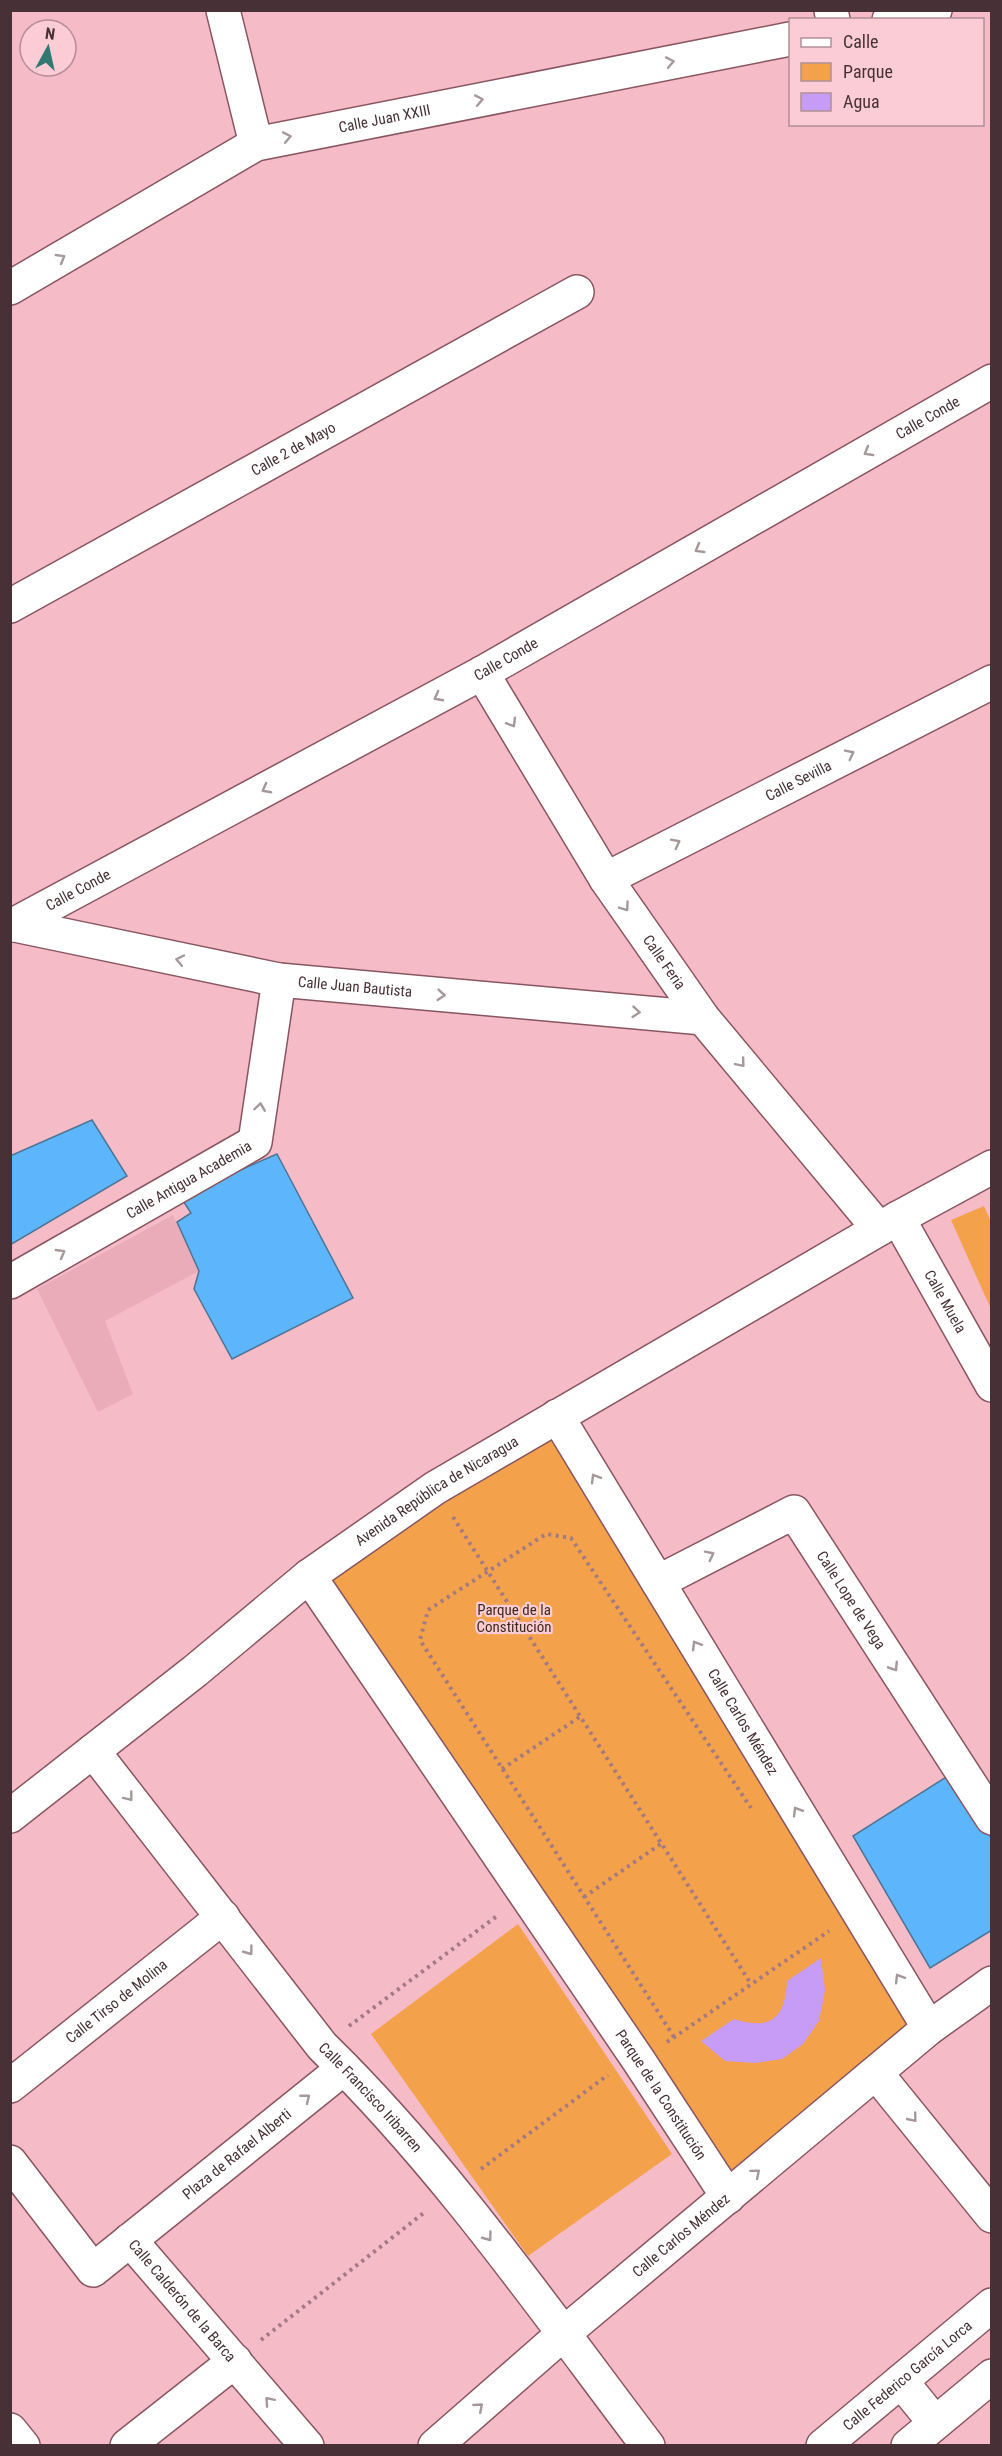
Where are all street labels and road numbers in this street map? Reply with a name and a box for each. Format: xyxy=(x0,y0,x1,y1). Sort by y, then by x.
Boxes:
street label: Calle Juan XXIII xyxy=(337,101,432,137)
street label: Calle Conde xyxy=(892,392,963,443)
street label: Calle 2 de Mayo xyxy=(248,418,339,480)
street label: Calle Conde xyxy=(471,634,541,685)
street label: Calle Sevilla xyxy=(762,756,834,805)
street label: Calle Conde xyxy=(43,865,114,915)
street label: Calle Feria xyxy=(639,932,689,993)
street label: Calle Juan Bautista xyxy=(297,973,413,1001)
street label: Calle Antigua Academia xyxy=(123,1137,255,1223)
street label: Calle Muela xyxy=(920,1267,970,1336)
street label: Avenida República de Nicaragua xyxy=(352,1432,522,1550)
street label: Calle Lope de Vega xyxy=(813,1548,889,1653)
street label: Calle Carlos Méndez xyxy=(704,1665,782,1778)
street label: Calle Tirso de Molina xyxy=(62,1956,171,2047)
street label: Parque de la Constitución xyxy=(611,2026,710,2163)
street label: Calle Francisco Iribarren xyxy=(315,2039,426,2156)
street label: Plaza de Rafael Alberti xyxy=(179,2105,295,2203)
street label: Calle Carlos Méndez xyxy=(629,2189,733,2281)
street label: Calle Calderón de la Barca xyxy=(125,2236,240,2365)
street label: Calle Federico García Lorca xyxy=(839,2317,976,2434)

